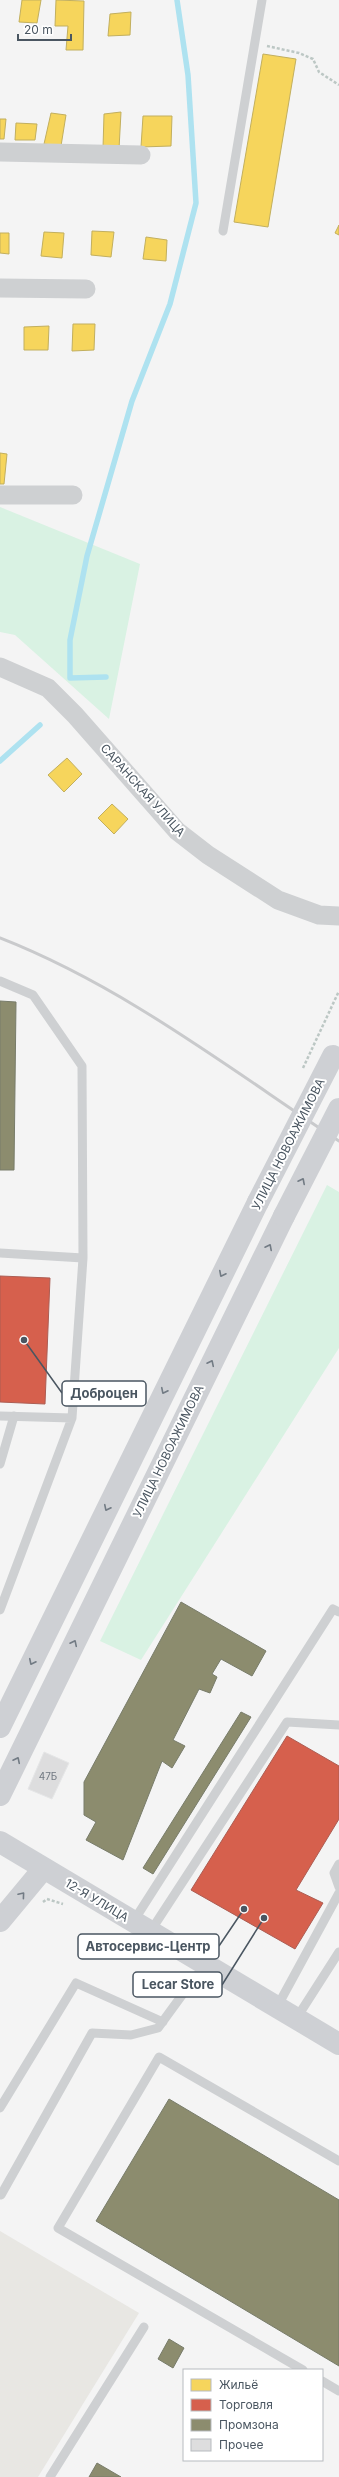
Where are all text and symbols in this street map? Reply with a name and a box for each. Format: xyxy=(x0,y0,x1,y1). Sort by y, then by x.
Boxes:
scale bar xyxy=(18,16,71,42)
text: 20 m xyxy=(24,22,53,37)
street label: САРАНСКАЯ УЛИЦА xyxy=(97,741,189,839)
street label: УЛИЦА НОВОАЖИМОВА xyxy=(248,1076,328,1212)
one-way arrow xyxy=(297,1178,305,1185)
one-way arrow xyxy=(264,1243,272,1251)
one-way arrow xyxy=(219,1270,227,1278)
one-way arrow xyxy=(206,1359,214,1367)
callout: Доброцен xyxy=(62,1381,146,1406)
street label: УЛИЦА НОВОАЖИМОВА xyxy=(129,1382,207,1520)
text: Доброцен xyxy=(70,1385,138,1401)
one-way arrow xyxy=(161,1386,169,1394)
one-way arrow xyxy=(104,1503,112,1511)
one-way arrow xyxy=(69,1640,77,1647)
one-way arrow xyxy=(29,1658,37,1666)
one-way arrow xyxy=(12,1757,20,1764)
house number: 47Б xyxy=(39,1770,57,1782)
street label: 12-Я УЛИЦА xyxy=(63,1875,131,1925)
one-way arrow xyxy=(18,1892,25,1899)
callout: Автосервис-Центр xyxy=(78,1934,219,1959)
text: Автосервис-Центр xyxy=(85,1938,211,1954)
callout: Lecar Store xyxy=(133,1972,222,1997)
text: Lecar Store xyxy=(142,1976,215,1992)
legend xyxy=(183,2369,323,2461)
text: Жильё xyxy=(219,2377,258,2392)
text: Торговля xyxy=(219,2397,273,2412)
text: Промзона xyxy=(219,2417,279,2432)
text: Прочее xyxy=(219,2437,264,2452)

